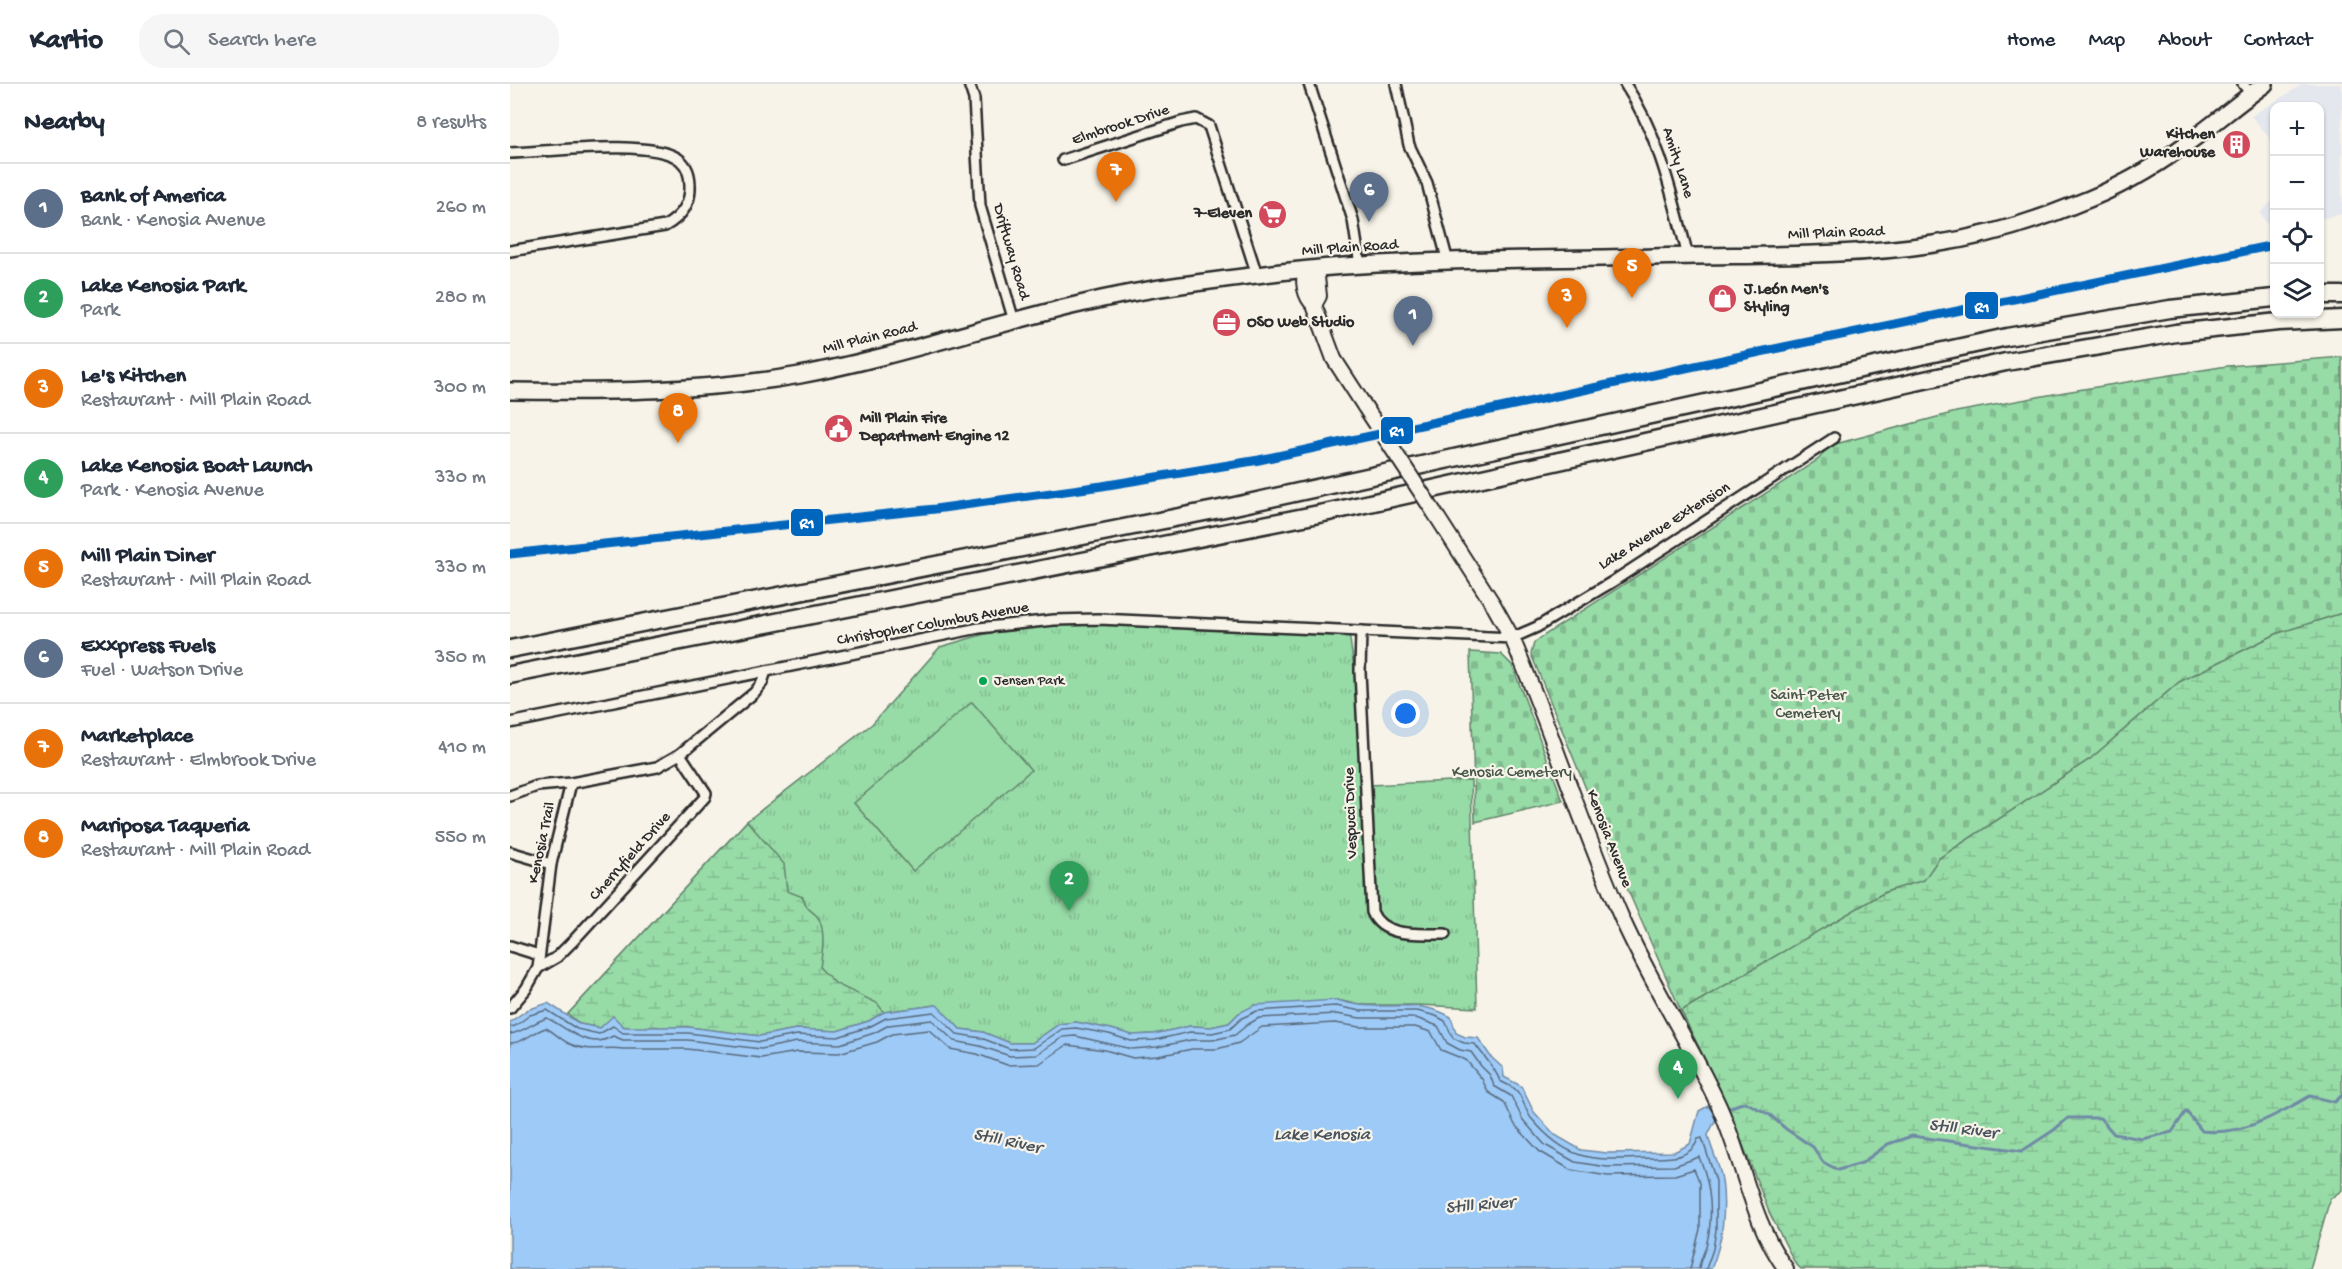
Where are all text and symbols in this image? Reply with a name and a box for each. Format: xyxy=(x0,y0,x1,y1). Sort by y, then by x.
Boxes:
search box xyxy=(139,14,559,68)
text: Kartio xyxy=(30,25,103,58)
icon: search xyxy=(160,25,193,58)
text: Search here xyxy=(208,28,316,54)
text: Home xyxy=(2007,29,2055,54)
text: Map xyxy=(2088,29,2125,54)
text: About xyxy=(2158,29,2211,54)
text: Contact xyxy=(2244,29,2312,54)
street label: Elmbrook Drive xyxy=(1070,101,1173,151)
map controls xyxy=(2270,102,2324,318)
button: + xyxy=(2270,102,2324,156)
text: Nearby xyxy=(24,108,105,139)
text: 8 results xyxy=(416,112,486,135)
street label: Amity Lane xyxy=(1657,125,1698,201)
place label: Kitchen Warehouse xyxy=(2139,126,2216,163)
building icon: Kitchen Warehouse xyxy=(2220,128,2252,160)
pin: 7 xyxy=(1096,152,1136,202)
button: − xyxy=(2270,156,2324,210)
pin: 6 xyxy=(1350,172,1388,222)
text: Bank of America xyxy=(81,184,226,210)
text: 1 xyxy=(39,197,48,220)
text: 260 m xyxy=(436,197,486,220)
supermarket icon: 7-Eleven xyxy=(1257,198,1289,230)
street label: Driftway Road xyxy=(987,201,1033,304)
place label: 7-Eleven xyxy=(1193,205,1252,224)
text: Bank · Kenosia Avenue xyxy=(81,210,265,233)
button: locate xyxy=(2270,210,2324,264)
street label: Mill Plain Road xyxy=(1787,223,1886,245)
street label: Mill Plain Road xyxy=(1301,236,1400,262)
pin: 5 xyxy=(1612,248,1652,298)
button: layers xyxy=(2270,264,2324,318)
text: Lake Kenosia Park xyxy=(81,274,245,300)
pin: 3 xyxy=(1548,278,1586,328)
place label: J.León Men's Styling xyxy=(1743,281,1829,318)
shop icon: J.León Men's Styling xyxy=(1707,283,1739,315)
text: 2 xyxy=(39,287,48,310)
text: 280 m xyxy=(435,287,486,310)
line badge: R1 xyxy=(1964,291,1999,320)
pin: 1 xyxy=(1394,296,1432,346)
text: Park xyxy=(81,300,119,323)
text: R1 xyxy=(1974,300,1989,319)
office icon: OSO Web Studio xyxy=(1210,307,1242,339)
place label: OSO Web Studio xyxy=(1247,314,1355,333)
street label: Mill Plain Road xyxy=(821,318,921,360)
text: Le's Kitchen xyxy=(81,364,186,390)
text: 3 xyxy=(38,377,49,400)
text: 300 m xyxy=(434,377,486,400)
text: Restaurant · Mill Plain Road xyxy=(81,390,310,413)
pin: 8 xyxy=(658,394,698,443)
place label: Mill Plain Fire Department Engine 12 xyxy=(858,410,1009,447)
public building icon: Mill Plain Fire Department Engine 12 xyxy=(823,412,855,444)
line badge: R1 xyxy=(1380,416,1414,445)
text: R1 xyxy=(1389,424,1404,443)
text: Lake Kenosia Boat Launch xyxy=(81,454,313,480)
text: 4 xyxy=(39,467,48,490)
text: 330 m xyxy=(435,467,486,490)
street label: Lake Avenue Extension xyxy=(1596,478,1735,575)
text: Park · Kenosia Avenue xyxy=(81,480,264,503)
line badge: R1 xyxy=(790,508,824,537)
text: R1 xyxy=(799,516,814,535)
text: Mill Plain Diner xyxy=(81,544,214,570)
text: 5 xyxy=(38,557,49,580)
text: 330 m xyxy=(435,557,486,580)
text: Restaurant · Mill Plain Road xyxy=(81,570,310,593)
street label: Christopher Columbus Avenue xyxy=(836,599,1031,651)
text: Exxpress Fuels xyxy=(81,634,215,660)
text: 6 xyxy=(38,647,49,670)
text: 350 m xyxy=(435,647,486,670)
text: Fuel · Watson Drive xyxy=(81,660,243,683)
place label: Jensen Park xyxy=(994,673,1066,690)
marker: Jensen Park xyxy=(977,675,989,687)
park label: Saint Peter Cemetery xyxy=(1770,687,1847,724)
your location xyxy=(1391,699,1420,728)
text: Marketplace xyxy=(81,724,193,750)
text: 7 xyxy=(38,737,49,760)
text: 410 m xyxy=(438,737,486,760)
text: Restaurant · Elmbrook Drive xyxy=(81,750,316,773)
park label: Kenosia Cemetery xyxy=(1452,764,1572,783)
street label: Vespucci Drive xyxy=(1341,766,1363,860)
street label: Kenosia Avenue xyxy=(1581,787,1636,891)
street label: Kenosia Trail xyxy=(525,801,561,885)
street label: Cherryfield Drive xyxy=(586,808,676,905)
text: Mariposa Taqueria xyxy=(81,814,249,840)
text: 8 xyxy=(38,827,49,850)
text: 550 m xyxy=(435,827,486,850)
text: Restaurant · Mill Plain Road xyxy=(81,840,310,863)
pin: 2 xyxy=(1050,862,1088,911)
pin: 4 xyxy=(1658,1050,1698,1099)
water label: Still River xyxy=(1928,1115,2002,1145)
water label: Still River xyxy=(971,1125,1046,1160)
water label: Lake Kenosia xyxy=(1274,1125,1371,1146)
water label: Still River xyxy=(1445,1192,1519,1219)

